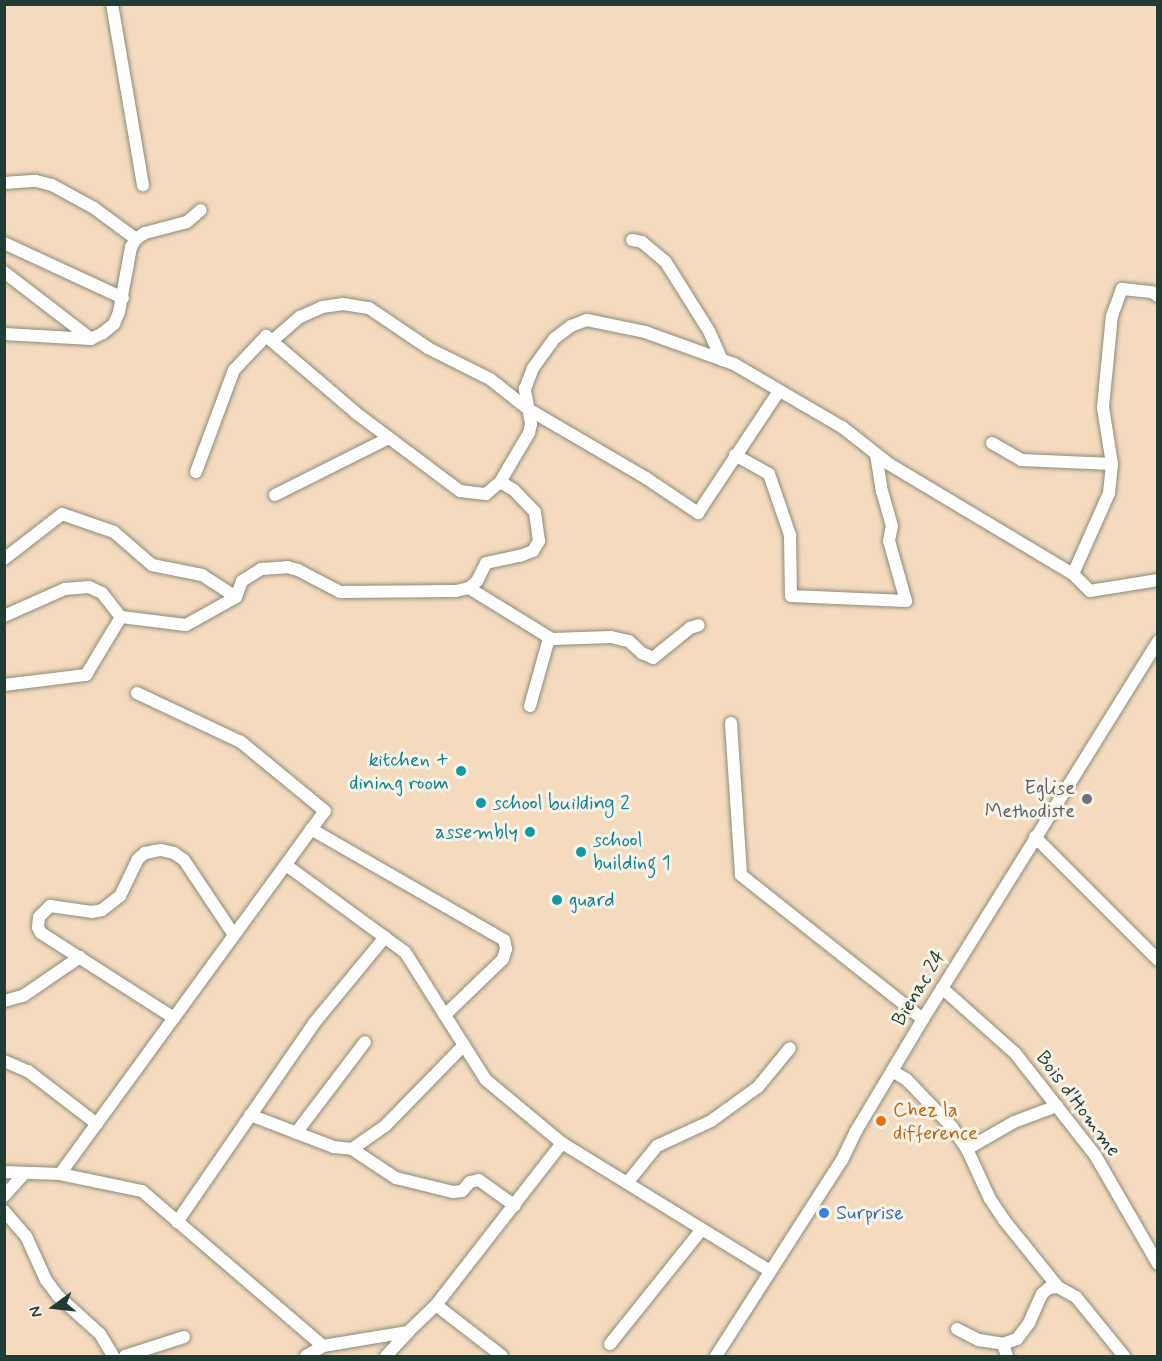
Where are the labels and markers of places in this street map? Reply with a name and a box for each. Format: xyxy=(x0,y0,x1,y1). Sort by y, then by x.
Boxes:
place label: kitchen + dining room xyxy=(349,748,449,795)
marker: kitchen + dining room xyxy=(454,764,468,778)
place label: Eglise Methodiste xyxy=(985,776,1075,823)
place label: school building 2 xyxy=(493,791,627,815)
marker: Eglise Methodiste xyxy=(1080,792,1094,806)
marker: school building 2 xyxy=(474,796,488,810)
place label: assembly xyxy=(435,820,518,844)
marker: assembly xyxy=(523,825,537,839)
place label: school building 1 xyxy=(593,828,671,875)
marker: school building 1 xyxy=(574,845,588,859)
place label: guard xyxy=(569,888,615,912)
marker: guard xyxy=(550,893,564,907)
place label: Chez la difference xyxy=(893,1098,978,1145)
marker: Chez la difference xyxy=(874,1114,888,1128)
place label: Surprise xyxy=(836,1201,904,1225)
marker: Surprise xyxy=(817,1206,831,1220)

